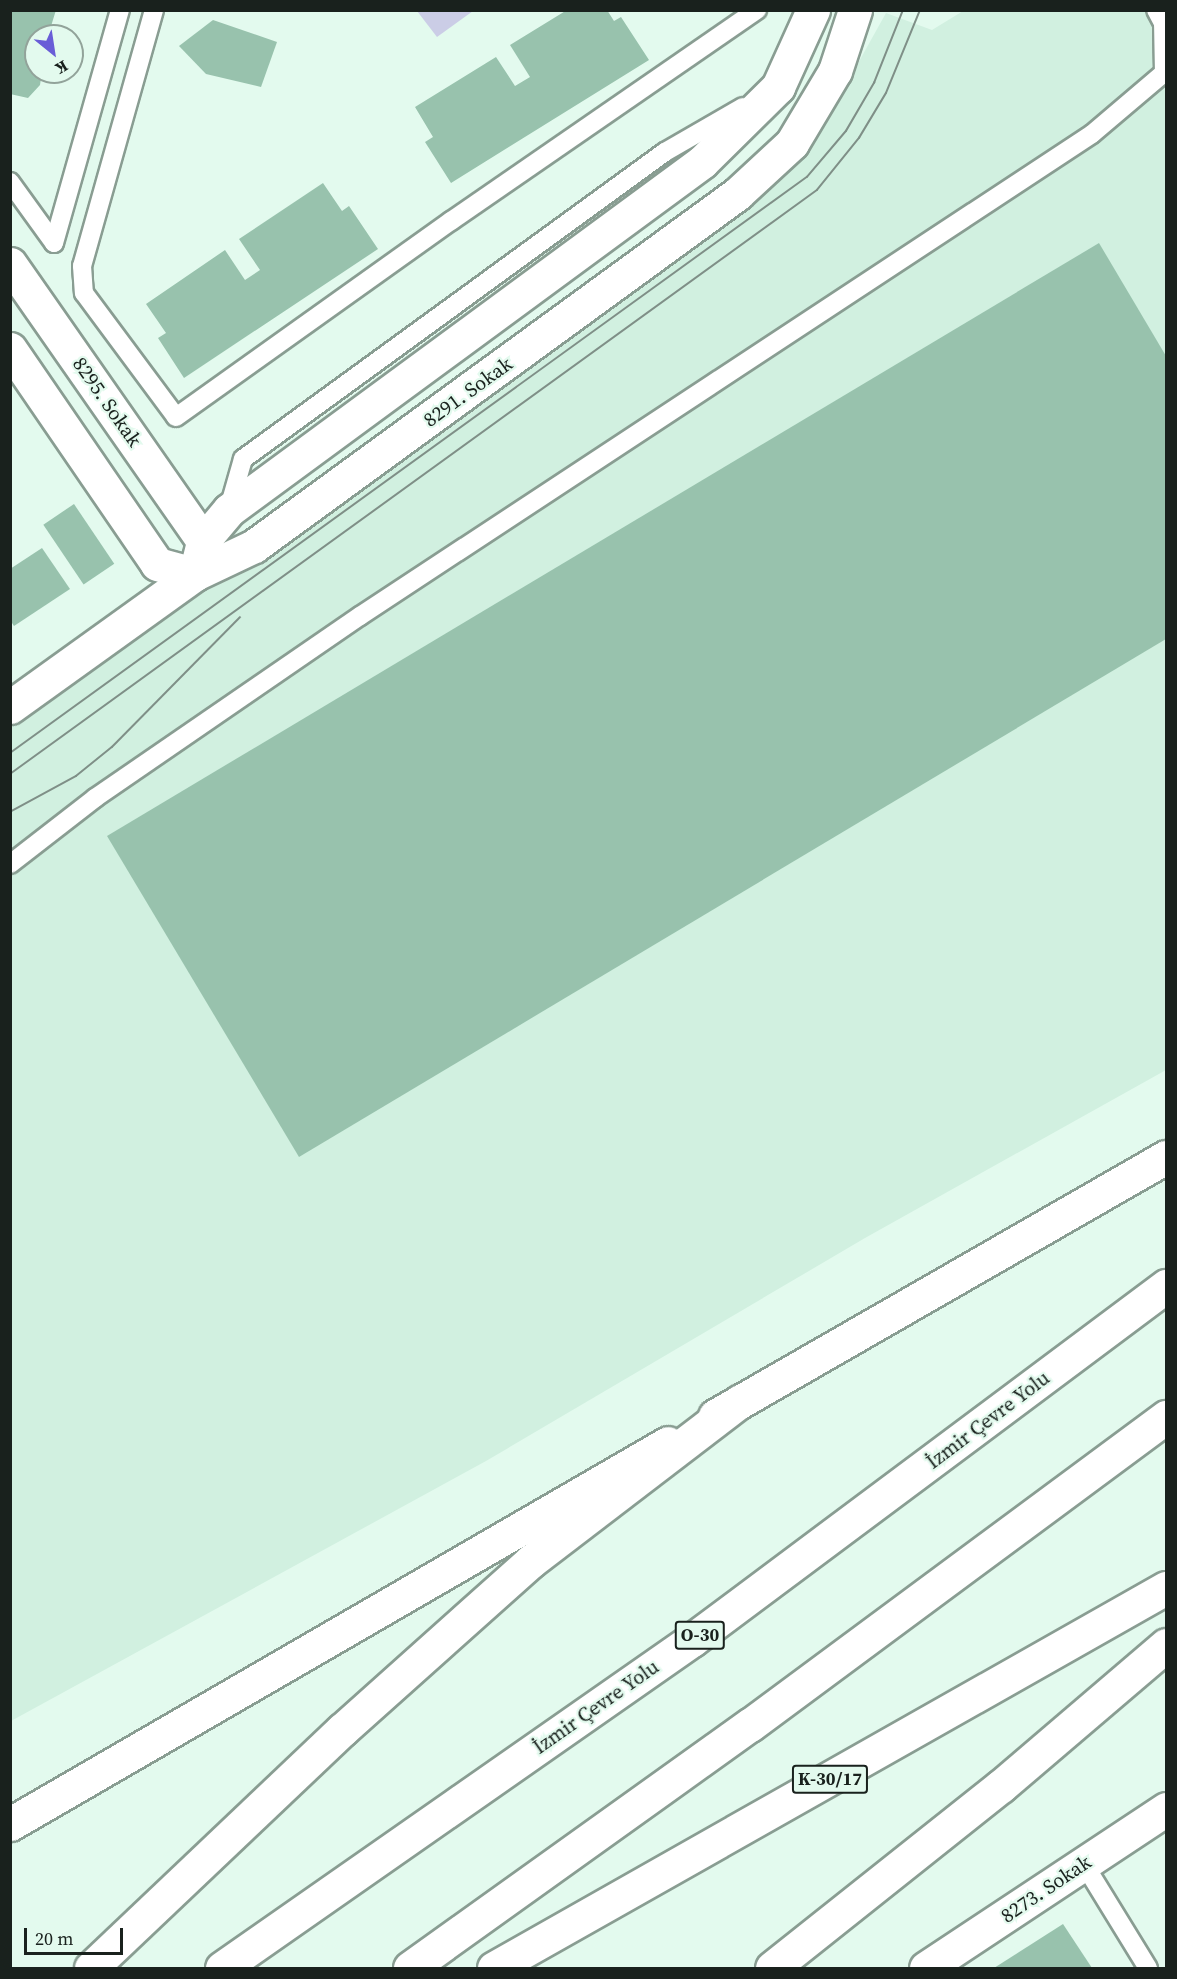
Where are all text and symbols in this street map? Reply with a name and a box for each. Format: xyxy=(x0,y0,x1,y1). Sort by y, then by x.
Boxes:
north arrow xyxy=(24,24,84,84)
text: K xyxy=(52,56,72,80)
street label: 8291. Sokak xyxy=(419,352,517,432)
street label: 8295. Sokak xyxy=(67,353,147,451)
street label: İzmir Çevre Yolu xyxy=(921,1366,1055,1474)
road number: O-30 xyxy=(674,1620,726,1650)
street label: İzmir Çevre Yolu xyxy=(528,1655,664,1759)
road number: K-30/17 xyxy=(791,1764,869,1794)
street label: 8273. Sokak xyxy=(996,1850,1096,1928)
scale bar xyxy=(27,1916,126,1954)
text: 20 m xyxy=(35,1926,73,1951)

